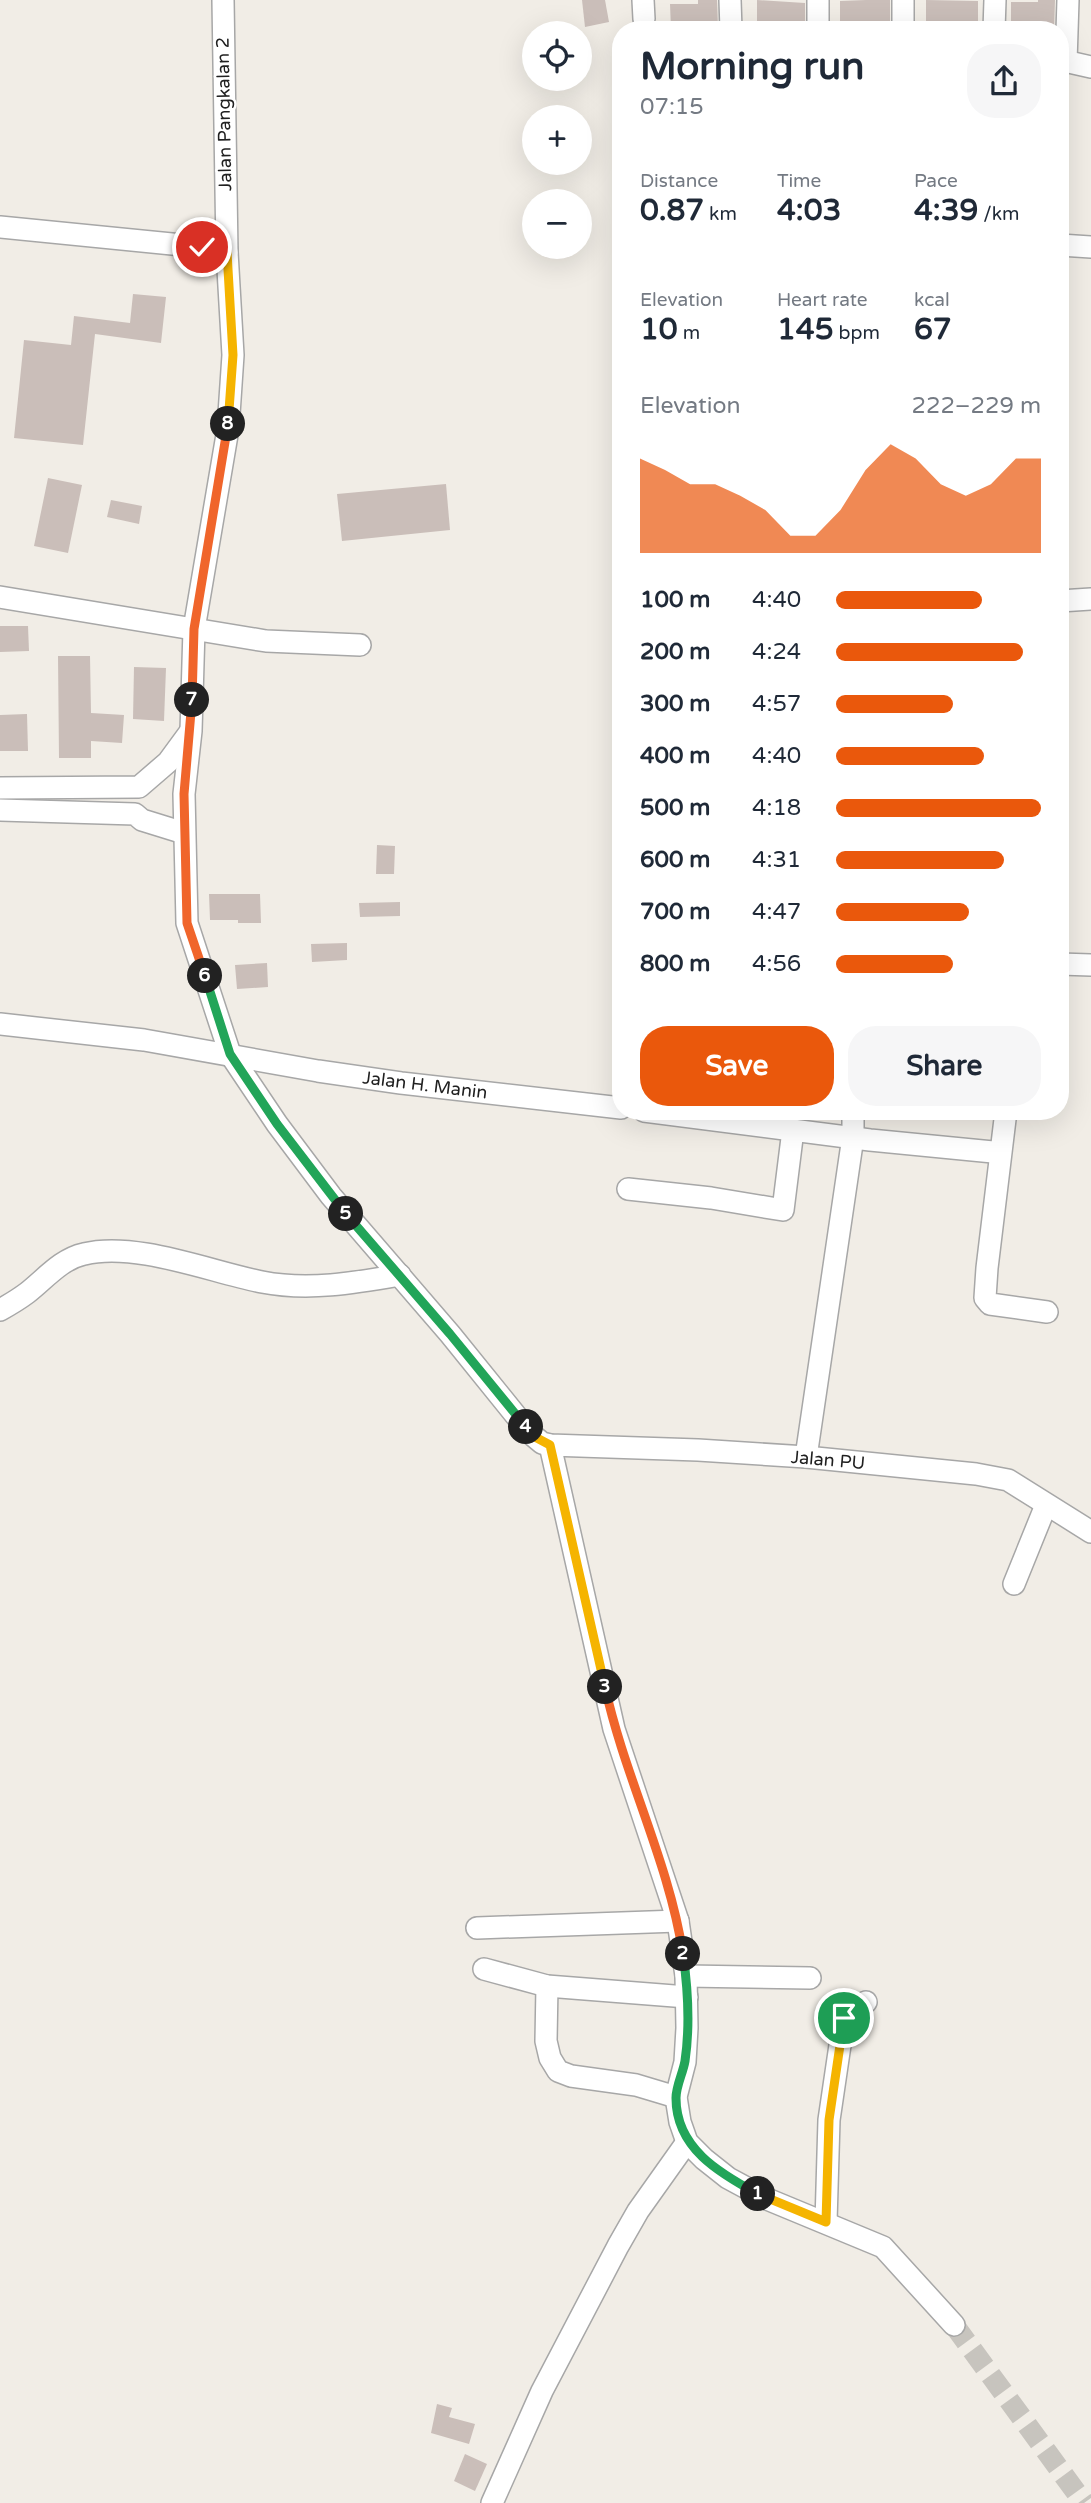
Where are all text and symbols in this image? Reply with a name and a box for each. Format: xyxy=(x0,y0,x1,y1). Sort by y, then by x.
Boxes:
map controls xyxy=(522,21,592,259)
button: locate xyxy=(522,21,592,91)
street label: Jalan Pangkalan 2 xyxy=(212,37,236,191)
text: Morning run xyxy=(640,44,864,90)
button: share xyxy=(967,44,1041,118)
text: 07:15 xyxy=(640,93,704,121)
button: + xyxy=(522,105,592,175)
text: Distance xyxy=(640,170,718,192)
text: Time xyxy=(777,170,821,192)
text: Pace xyxy=(914,170,958,192)
button: − xyxy=(522,189,592,259)
text: 0.87 xyxy=(640,192,704,229)
text: 4:03 xyxy=(777,192,841,229)
text: 4:39 xyxy=(914,192,978,229)
text: km xyxy=(704,203,737,225)
text: /km xyxy=(978,203,1019,225)
pin xyxy=(172,217,232,277)
icon: check xyxy=(183,228,221,266)
text: Elevation xyxy=(640,289,723,311)
text: Heart rate xyxy=(777,289,868,311)
text: kcal xyxy=(914,289,950,311)
text: 10 xyxy=(640,311,678,348)
text: 145 xyxy=(777,311,834,348)
text: 67 xyxy=(914,311,952,348)
text: m xyxy=(678,322,700,344)
text: bpm xyxy=(834,322,880,344)
text: Elevation xyxy=(640,392,741,420)
text: 222–229 m xyxy=(912,392,1041,420)
pin: 8 xyxy=(210,406,246,442)
text: 8 xyxy=(222,412,233,434)
text: 100 m xyxy=(640,586,710,614)
text: 4:40 xyxy=(752,586,801,614)
text: 200 m xyxy=(640,638,710,666)
text: 4:24 xyxy=(752,638,801,666)
pin: 7 xyxy=(174,682,210,718)
text: 7 xyxy=(186,688,197,710)
text: 300 m xyxy=(640,690,710,718)
text: 4:57 xyxy=(752,690,801,718)
text: 400 m xyxy=(640,742,710,770)
text: 4:40 xyxy=(752,742,801,770)
text: 500 m xyxy=(640,794,710,822)
text: 4:18 xyxy=(752,794,801,822)
text: 600 m xyxy=(640,846,710,874)
text: 4:31 xyxy=(752,846,801,874)
text: 700 m xyxy=(640,898,710,926)
text: 4:47 xyxy=(752,898,801,926)
text: 800 m xyxy=(640,950,710,978)
text: 4:56 xyxy=(752,950,801,978)
pin: 6 xyxy=(188,958,222,993)
text: 6 xyxy=(199,964,210,986)
button: Save xyxy=(640,1026,834,1106)
button: Share xyxy=(848,1026,1041,1106)
street label: Jalan H. Manin xyxy=(361,1066,489,1104)
pin: 5 xyxy=(328,1196,364,1232)
text: 5 xyxy=(340,1202,351,1224)
pin: 4 xyxy=(508,1410,544,1444)
text: 4 xyxy=(520,1415,531,1437)
street label: Jalan PU xyxy=(790,1446,866,1474)
pin: 3 xyxy=(588,1670,622,1704)
text: 3 xyxy=(599,1675,610,1697)
pin: 2 xyxy=(666,1937,700,1972)
text: 2 xyxy=(677,1942,688,1964)
pin xyxy=(814,1988,874,2048)
icon: arrive xyxy=(825,1999,863,2037)
pin: 1 xyxy=(740,2176,776,2212)
text: 1 xyxy=(752,2182,763,2204)

